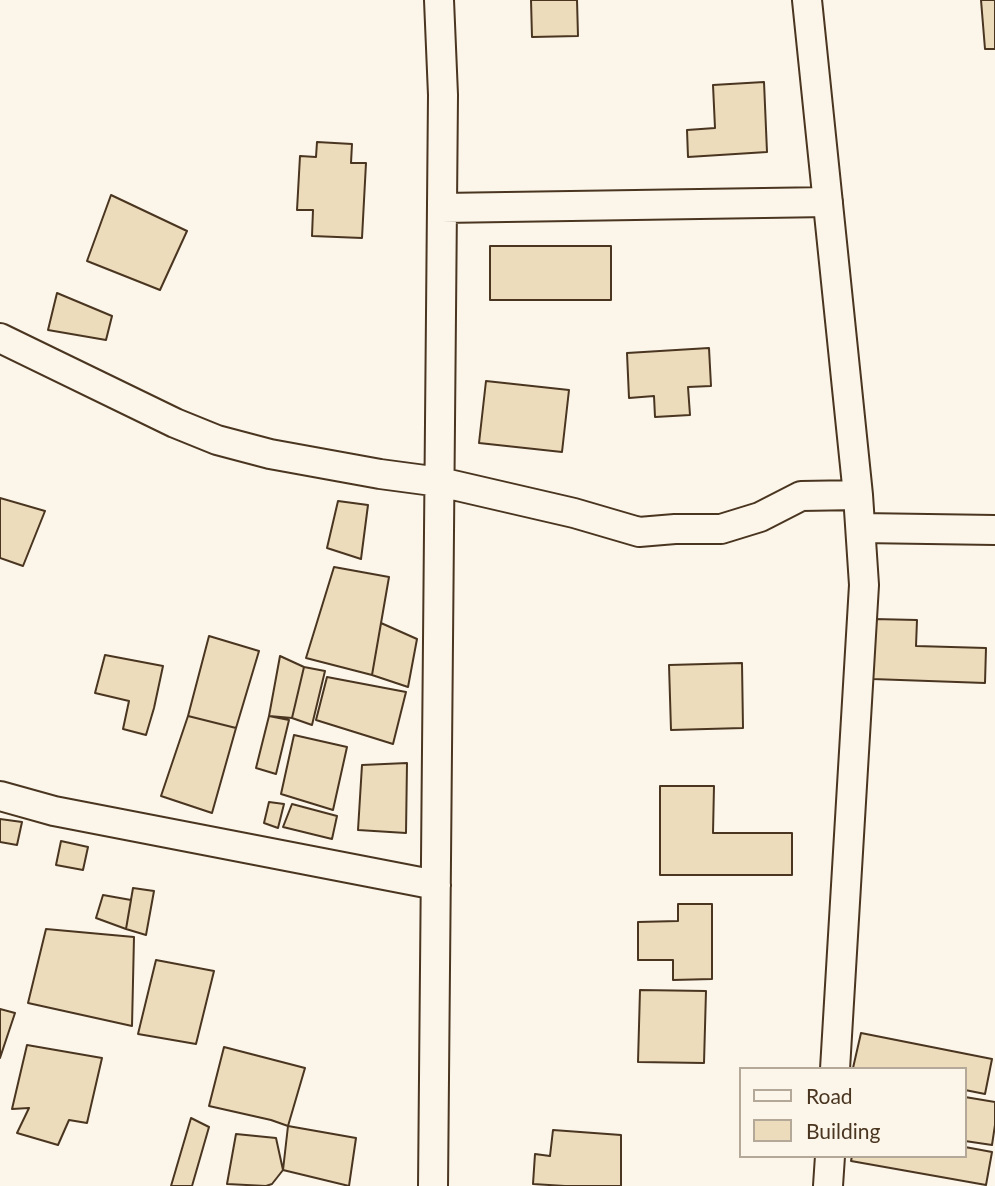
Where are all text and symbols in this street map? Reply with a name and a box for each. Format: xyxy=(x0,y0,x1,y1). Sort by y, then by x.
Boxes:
legend xyxy=(740,1067,967,1158)
text: Road xyxy=(806,1083,853,1108)
text: Building xyxy=(806,1118,881,1143)

